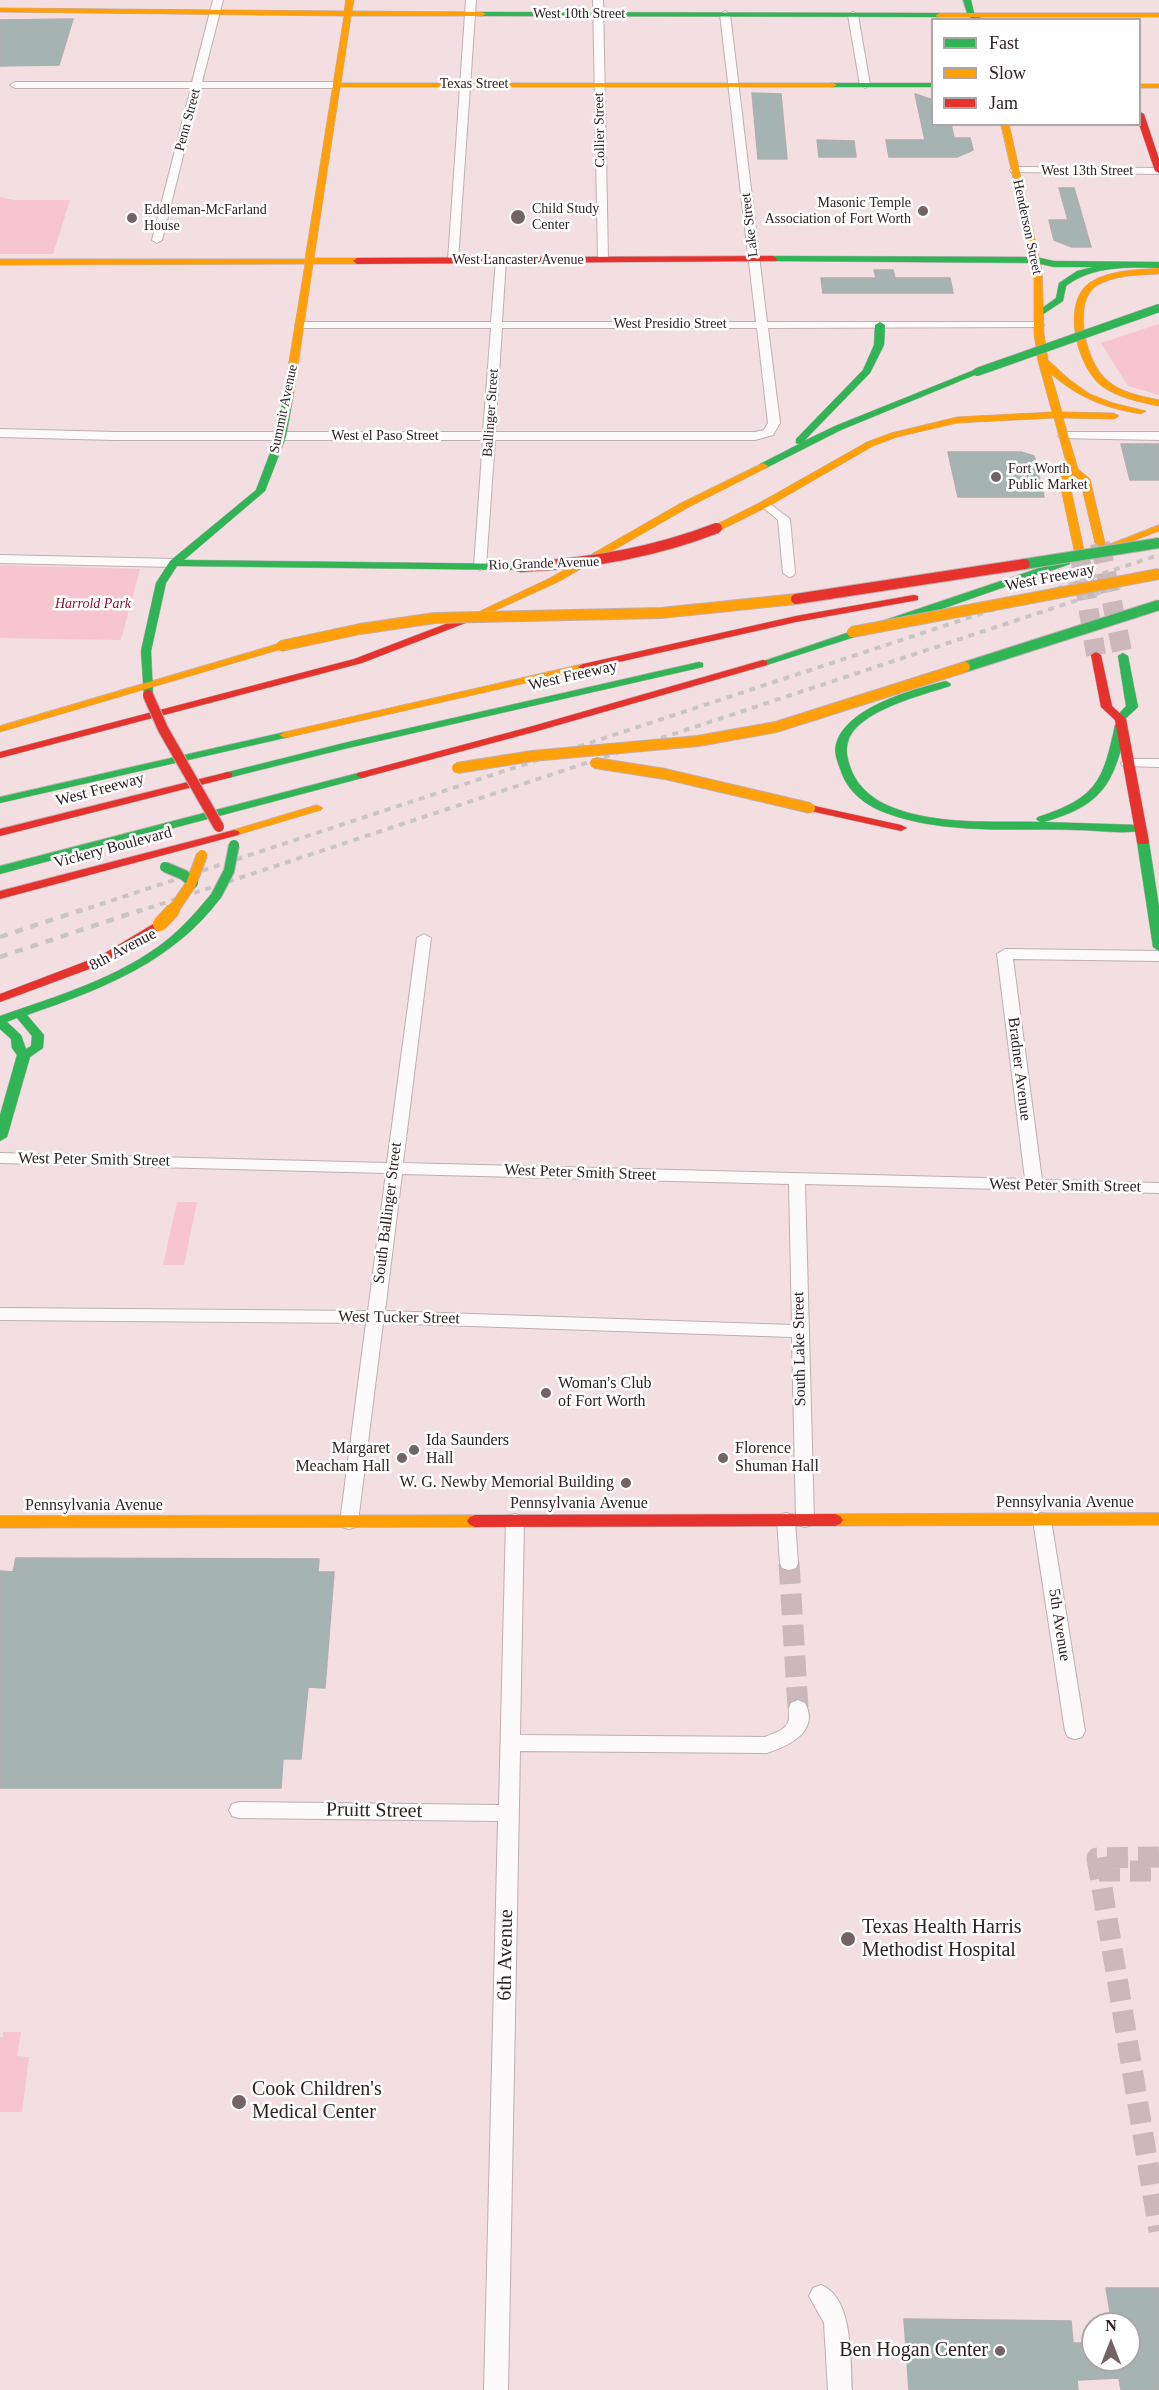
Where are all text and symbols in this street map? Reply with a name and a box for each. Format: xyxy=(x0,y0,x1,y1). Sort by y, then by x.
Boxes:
street label: West 10th Street xyxy=(533,6,625,22)
legend xyxy=(931,18,1141,126)
text: Fast xyxy=(989,33,1019,53)
text: Slow xyxy=(989,63,1026,83)
street label: Texas Street xyxy=(440,76,508,92)
street label: Penn Street xyxy=(172,87,204,153)
street label: Collier Street xyxy=(591,92,609,168)
text: Jam xyxy=(989,93,1018,113)
street label: West 13th Street xyxy=(1041,163,1133,179)
street label: Henderson Street xyxy=(1009,178,1045,276)
street label: Lake Street xyxy=(738,192,762,258)
place label: Masonic Temple Association of Fort Worth xyxy=(765,195,911,228)
place label: Child Study Center xyxy=(532,201,599,234)
place label: Eddleman-McFarland House xyxy=(144,202,267,234)
marker: Masonic Temple Association of Fort Worth xyxy=(916,204,930,218)
marker: Child Study Center xyxy=(509,208,527,226)
marker: Eddleman-McFarland House xyxy=(125,211,139,225)
street label: West Lancaster Avenue xyxy=(452,252,584,268)
street label: West Presidio Street xyxy=(613,316,727,332)
street label: Summit Avenue xyxy=(266,363,302,455)
street label: Ballinger Street xyxy=(480,368,502,458)
street label: West el Paso Street xyxy=(331,428,439,444)
place label: Fort Worth Public Market xyxy=(1008,461,1088,494)
marker: Fort Worth Public Market xyxy=(989,470,1003,484)
street label: Rio Grande Avenue xyxy=(488,554,600,574)
street label: West Freeway xyxy=(1004,560,1096,596)
park label: Harrold Park xyxy=(55,596,131,612)
street label: West Freeway xyxy=(527,656,619,696)
street label: West Freeway xyxy=(54,769,146,811)
street label: Vickery Boulevard xyxy=(52,823,174,873)
street label: 8th Avenue xyxy=(86,924,160,976)
street label: Bradner Avenue xyxy=(1003,1016,1035,1122)
street label: South Ballinger Street xyxy=(370,1141,406,1285)
street label: West Peter Smith Street xyxy=(18,1149,170,1171)
street label: West Peter Smith Street xyxy=(504,1161,656,1185)
street label: West Peter Smith Street xyxy=(989,1175,1141,1197)
street label: South Lake Street xyxy=(789,1292,811,1406)
street label: West Tucker Street xyxy=(338,1307,460,1329)
place label: Woman's Club of Fort Worth xyxy=(558,1374,652,1412)
marker: Woman's Club of Fort Worth xyxy=(539,1386,553,1400)
place label: Ida Saunders Hall xyxy=(426,1431,509,1469)
place label: Margaret Meacham Hall xyxy=(295,1439,390,1477)
place label: Florence Shuman Hall xyxy=(735,1439,819,1477)
marker: Ida Saunders Hall xyxy=(407,1443,421,1457)
marker: Margaret Meacham Hall xyxy=(395,1451,409,1465)
marker: Florence Shuman Hall xyxy=(716,1451,730,1465)
place label: W. G. Newby Memorial Building xyxy=(400,1473,614,1493)
marker: W. G. Newby Memorial Building xyxy=(619,1476,633,1490)
street label: Pennsylvania Avenue xyxy=(996,1493,1134,1513)
street label: Pennsylvania Avenue xyxy=(510,1494,648,1514)
street label: Pennsylvania Avenue xyxy=(25,1496,163,1516)
street label: 5th Avenue xyxy=(1044,1587,1074,1663)
street label: Pruitt Street xyxy=(326,1798,422,1824)
street label: 6th Avenue xyxy=(493,1909,519,2001)
place label: Texas Health Harris Methodist Hospital xyxy=(862,1916,1022,1963)
marker: Texas Health Harris Methodist Hospital xyxy=(839,1930,857,1948)
place label: Cook Children's Medical Center xyxy=(252,2078,382,2125)
marker: Cook Children's Medical Center xyxy=(230,2093,248,2111)
north arrow xyxy=(1081,2312,1141,2372)
text: N xyxy=(1105,2317,1117,2334)
place label: Ben Hogan Center xyxy=(839,2339,988,2363)
marker: Ben Hogan Center xyxy=(993,2344,1007,2358)

